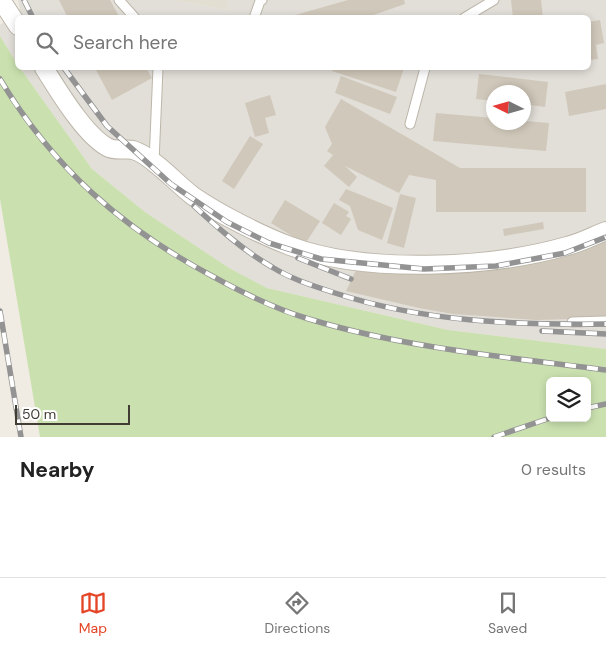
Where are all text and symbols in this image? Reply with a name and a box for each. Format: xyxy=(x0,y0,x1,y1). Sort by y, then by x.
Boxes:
search box xyxy=(15,15,591,70)
icon: search xyxy=(33,29,61,57)
text: Search here xyxy=(73,30,178,55)
north arrow xyxy=(486,85,531,130)
map controls xyxy=(546,377,591,422)
button: layers xyxy=(546,377,591,422)
scale bar xyxy=(15,402,130,425)
text: 50 m xyxy=(22,405,56,423)
text: Nearby xyxy=(20,456,94,484)
text: 0 results xyxy=(521,459,586,480)
tab: Map xyxy=(79,589,107,637)
tab: Directions xyxy=(265,589,330,637)
tab: Saved xyxy=(488,589,527,637)

